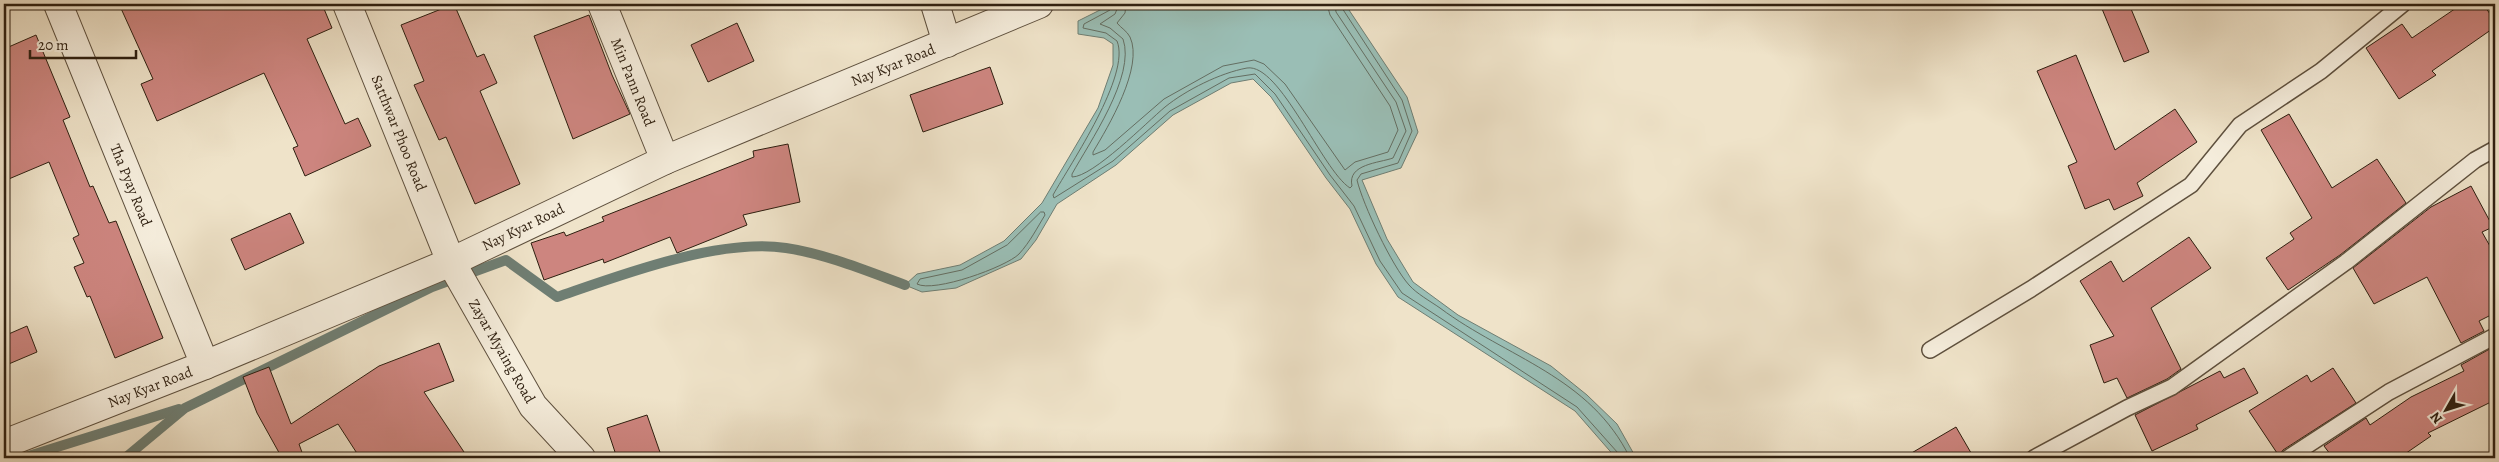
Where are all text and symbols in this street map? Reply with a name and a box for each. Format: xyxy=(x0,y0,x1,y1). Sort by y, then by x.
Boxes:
scale bar xyxy=(30,28,136,60)
text: 20 m xyxy=(38,35,69,55)
street label: Min Pann Road xyxy=(606,35,660,130)
street label: Nay Kyar Road xyxy=(848,39,939,91)
street label: Satthwar Phoo Road xyxy=(367,72,432,195)
street label: Tha Pyay Road xyxy=(105,141,157,230)
street label: Nay Kyar Road xyxy=(479,198,568,256)
street label: Zayar Myaing Road xyxy=(464,295,540,408)
street label: Nay Kyar Road xyxy=(105,361,196,412)
north arrow xyxy=(2422,384,2472,434)
text: N xyxy=(2426,408,2447,428)

